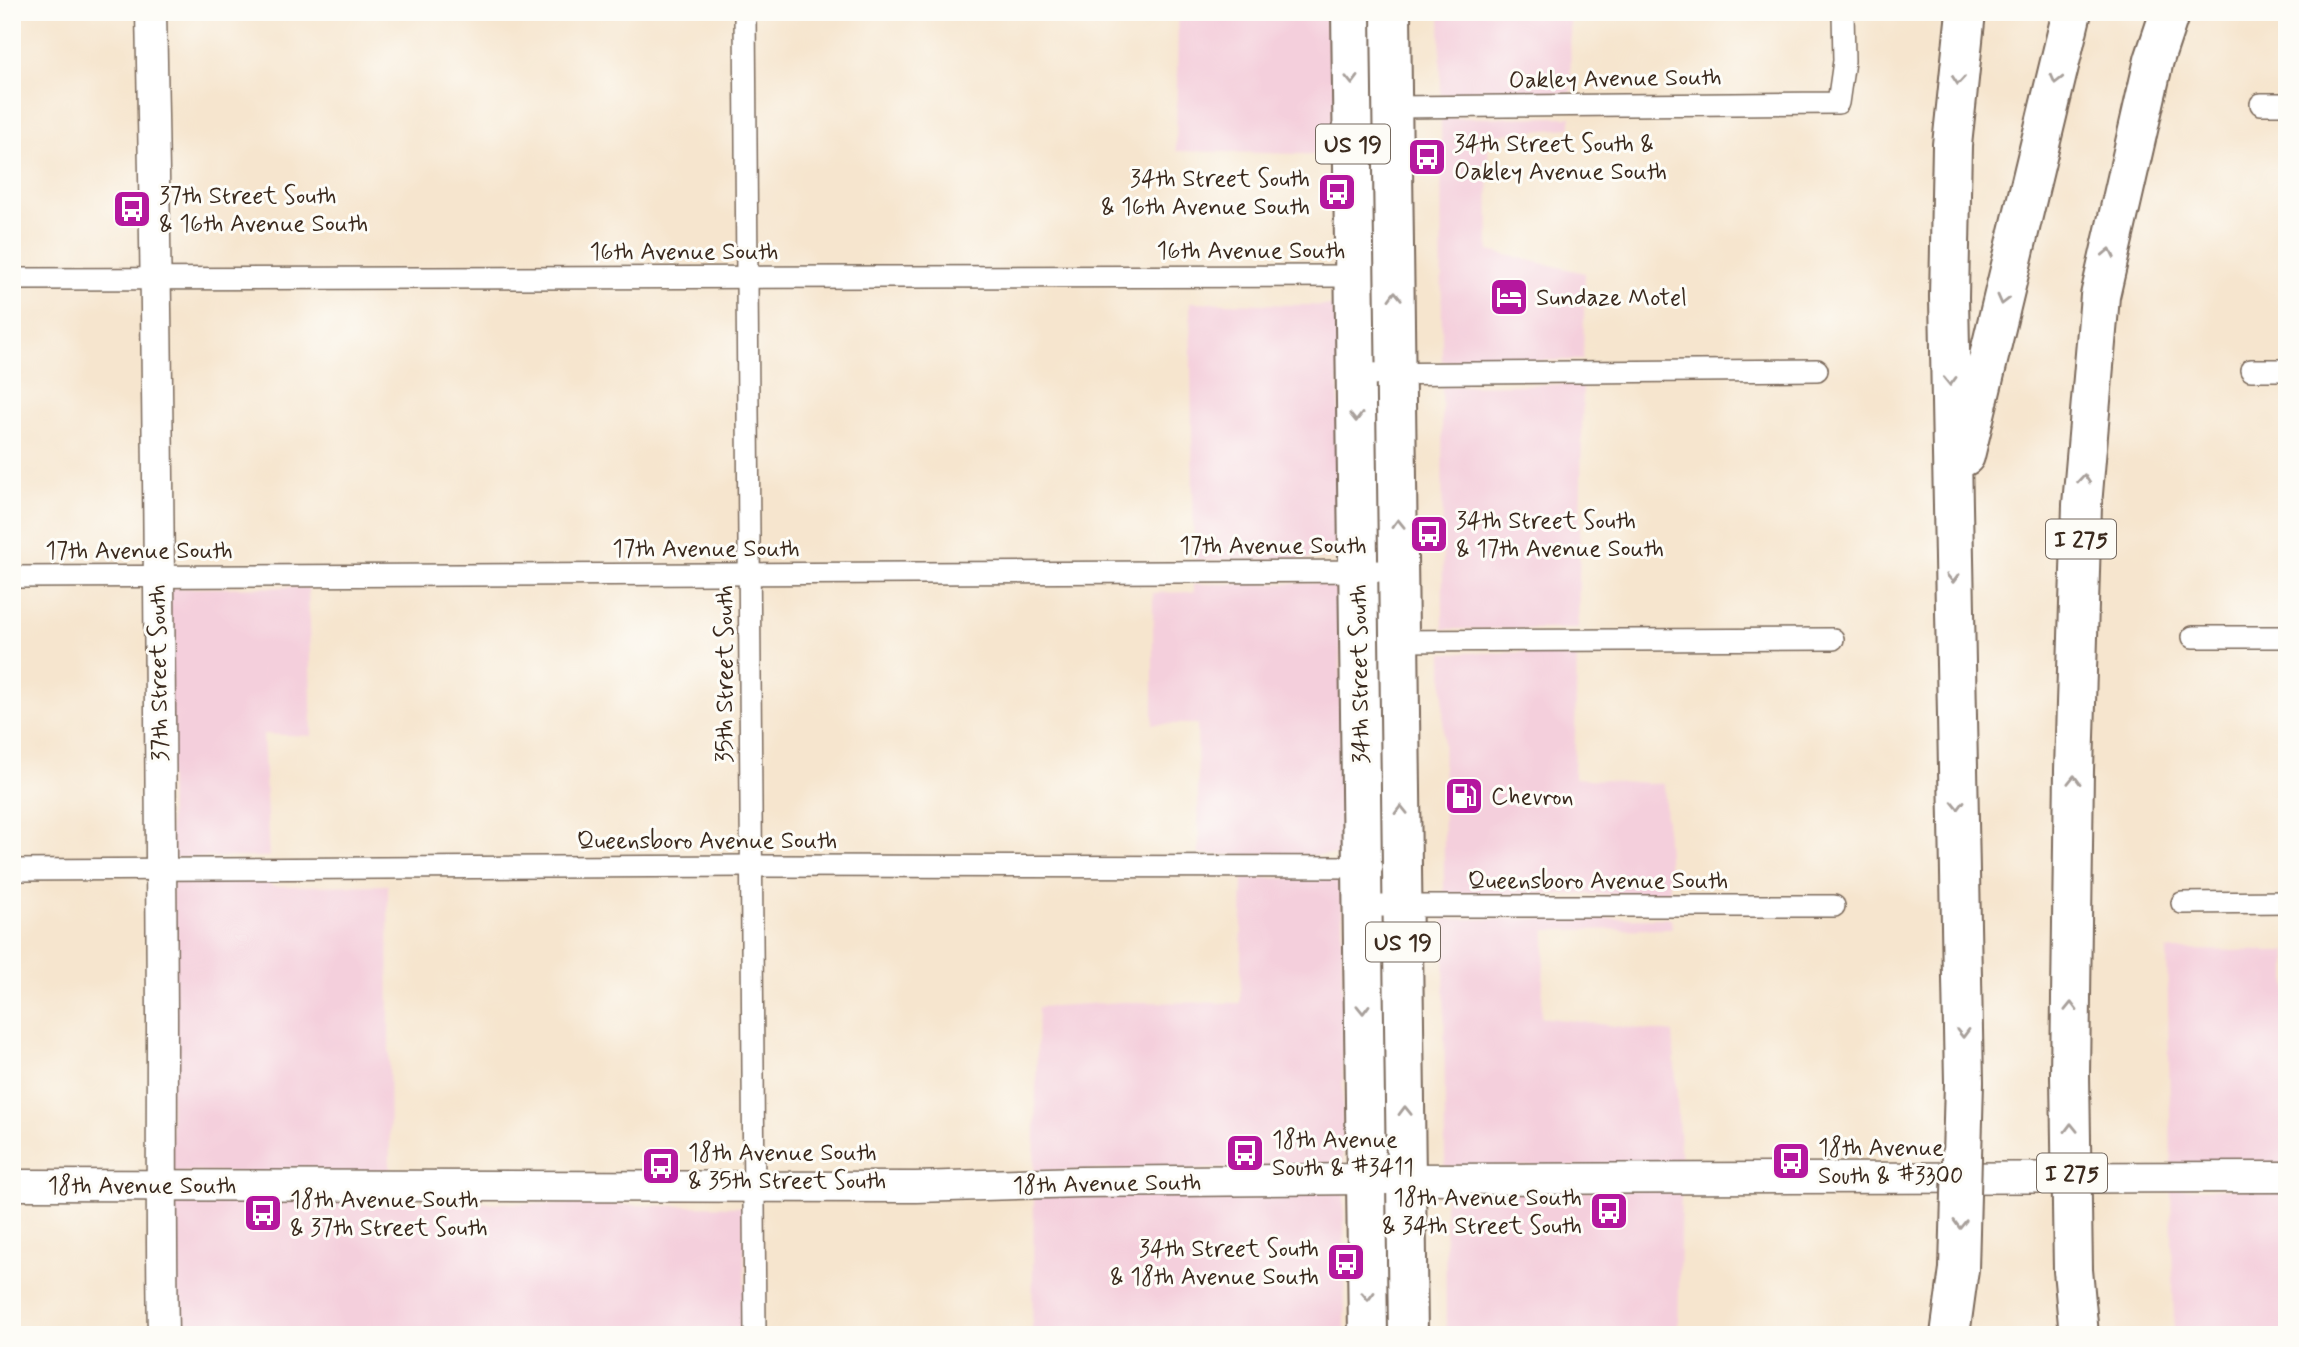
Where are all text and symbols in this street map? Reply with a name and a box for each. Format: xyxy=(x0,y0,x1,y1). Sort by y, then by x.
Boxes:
street label: Oakley Avenue South xyxy=(1508,62,1722,97)
one-way arrow xyxy=(2050,72,2065,84)
one-way arrow xyxy=(1951,75,1966,86)
one-way arrow xyxy=(1344,76,1360,86)
road number: US 19 xyxy=(1316,125,1390,164)
place label: 34th Street South & Oakley Avenue South xyxy=(1454,129,1667,188)
bus stop icon: 34th Street South & Oakley Avenue South xyxy=(1406,136,1448,178)
place label: 34th Street South & 16th Avenue South xyxy=(1101,164,1310,223)
bus stop icon: 34th Street South & 16th Avenue South xyxy=(1316,171,1358,213)
place label: 37th Street South & 16th Avenue South xyxy=(159,181,368,240)
bus stop icon: 37th Street South & 16th Avenue South xyxy=(111,188,153,230)
street label: 16th Avenue South xyxy=(1157,236,1345,267)
street label: 16th Avenue South xyxy=(590,237,778,268)
one-way arrow xyxy=(2100,247,2115,259)
hotel icon: Sundaze Motel xyxy=(1488,276,1530,318)
place label: Sundaze Motel xyxy=(1536,283,1687,314)
one-way arrow xyxy=(1387,291,1403,301)
one-way arrow xyxy=(1997,294,2011,306)
one-way arrow xyxy=(1943,375,1958,386)
one-way arrow xyxy=(1348,413,1364,423)
one-way arrow xyxy=(2076,473,2091,484)
place label: 34th Street South & 17th Avenue South xyxy=(1456,506,1664,565)
bus stop icon: 34th Street South & 17th Avenue South xyxy=(1408,513,1450,555)
one-way arrow xyxy=(1391,518,1406,529)
road number: I 275 xyxy=(2046,520,2116,558)
street label: 17th Avenue South xyxy=(1179,531,1367,562)
street label: 17th Avenue South xyxy=(612,534,800,565)
street label: 17th Avenue South xyxy=(45,536,233,567)
one-way arrow xyxy=(1945,573,1961,584)
street label: 37th Street South xyxy=(142,584,177,762)
street label: 34th Street South xyxy=(1343,584,1378,764)
street label: 35th Street South xyxy=(710,585,741,763)
one-way arrow xyxy=(2066,774,2081,785)
fuel station icon: Chevron xyxy=(1443,775,1485,817)
place label: Chevron xyxy=(1491,782,1574,813)
one-way arrow xyxy=(1950,801,1966,811)
one-way arrow xyxy=(1393,804,1409,814)
street label: Queensboro Avenue South xyxy=(577,826,837,857)
street label: Queensboro Avenue South xyxy=(1468,866,1728,897)
road number: US 19 xyxy=(1366,923,1440,962)
one-way arrow xyxy=(2063,1001,2079,1012)
one-way arrow xyxy=(1355,1004,1371,1015)
one-way arrow xyxy=(1955,1027,1970,1038)
one-way arrow xyxy=(1397,1105,1413,1115)
one-way arrow xyxy=(2063,1123,2079,1133)
place label: 18th Avenue South & #3411 xyxy=(1272,1125,1414,1184)
bus stop icon: 18th Avenue South & #3411 xyxy=(1224,1132,1266,1174)
place label: 18th Avenue South & #3300 xyxy=(1818,1133,1963,1192)
place label: 18th Avenue South & 35th Street South xyxy=(688,1138,886,1197)
bus stop icon: 18th Avenue South & #3300 xyxy=(1770,1140,1812,1182)
bus stop icon: 18th Avenue South & 35th Street South xyxy=(640,1145,682,1187)
road number: I 275 xyxy=(2037,1154,2107,1192)
street label: 18th Avenue South xyxy=(1012,1167,1202,1202)
street label: 18th Avenue South xyxy=(48,1171,236,1202)
place label: 18th Avenue South & 34th Street South xyxy=(1382,1183,1582,1242)
place label: 18th Avenue South & 37th Street South xyxy=(290,1185,488,1244)
bus stop icon: 18th Avenue South & 34th Street South xyxy=(1588,1190,1630,1232)
bus stop icon: 18th Avenue South & 37th Street South xyxy=(242,1192,284,1234)
one-way arrow xyxy=(1953,1219,1968,1230)
place label: 34th Street South & 18th Avenue South xyxy=(1110,1234,1319,1293)
bus stop icon: 34th Street South & 18th Avenue South xyxy=(1325,1241,1367,1283)
one-way arrow xyxy=(1360,1291,1375,1302)

